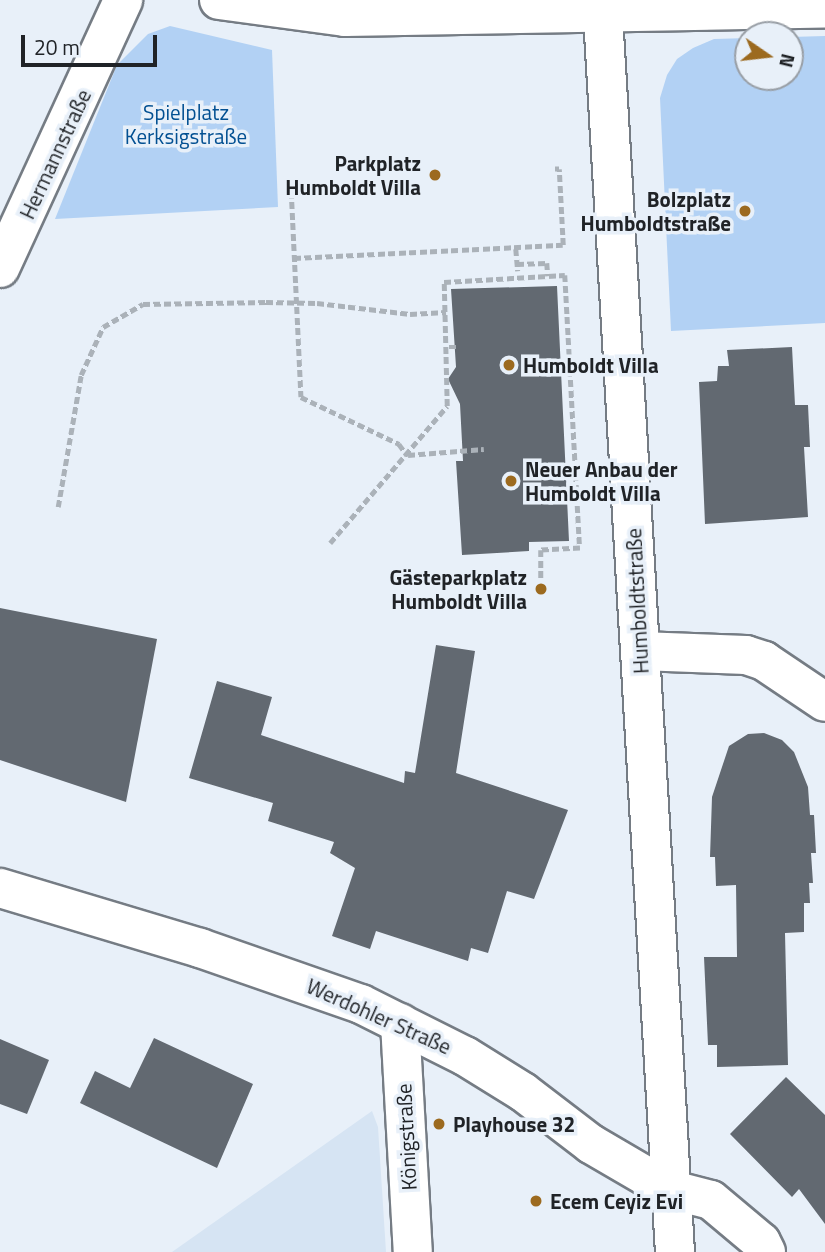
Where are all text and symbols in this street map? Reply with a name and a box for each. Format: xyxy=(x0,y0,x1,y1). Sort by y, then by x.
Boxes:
scale bar xyxy=(24,21,161,65)
north arrow xyxy=(734,21,804,91)
text: 20 m xyxy=(34,31,80,63)
text: N xyxy=(772,51,804,71)
street label: Hermannstraße xyxy=(14,85,96,223)
park label: Spielplatz Kerksigstraße xyxy=(125,99,247,149)
place label: Parkplatz Humboldt Villa xyxy=(285,150,421,200)
marker: Parkplatz Humboldt Villa xyxy=(427,167,443,183)
place label: Bolzplatz Humboldtstraße xyxy=(580,186,731,236)
marker: Bolzplatz Humboldtstraße xyxy=(737,203,753,219)
place label: Humboldt Villa xyxy=(523,352,659,378)
marker: Humboldt Villa xyxy=(501,357,517,373)
place label: Neuer Anbau der Humboldt Villa xyxy=(525,456,678,506)
marker: Neuer Anbau der Humboldt Villa xyxy=(503,473,519,489)
street label: Humboldtstraße xyxy=(621,527,653,675)
place label: Gästeparkplatz Humboldt Villa xyxy=(389,564,527,614)
marker: Gästeparkplatz Humboldt Villa xyxy=(533,581,549,597)
street label: Werdohler Straße xyxy=(303,973,455,1059)
street label: Königstraße xyxy=(391,1083,421,1191)
place label: Playhouse 32 xyxy=(453,1111,575,1137)
marker: Playhouse 32 xyxy=(431,1116,447,1132)
place label: Ecem Ceyiz Evi xyxy=(550,1188,683,1214)
marker: Ecem Ceyiz Evi xyxy=(528,1193,544,1209)

